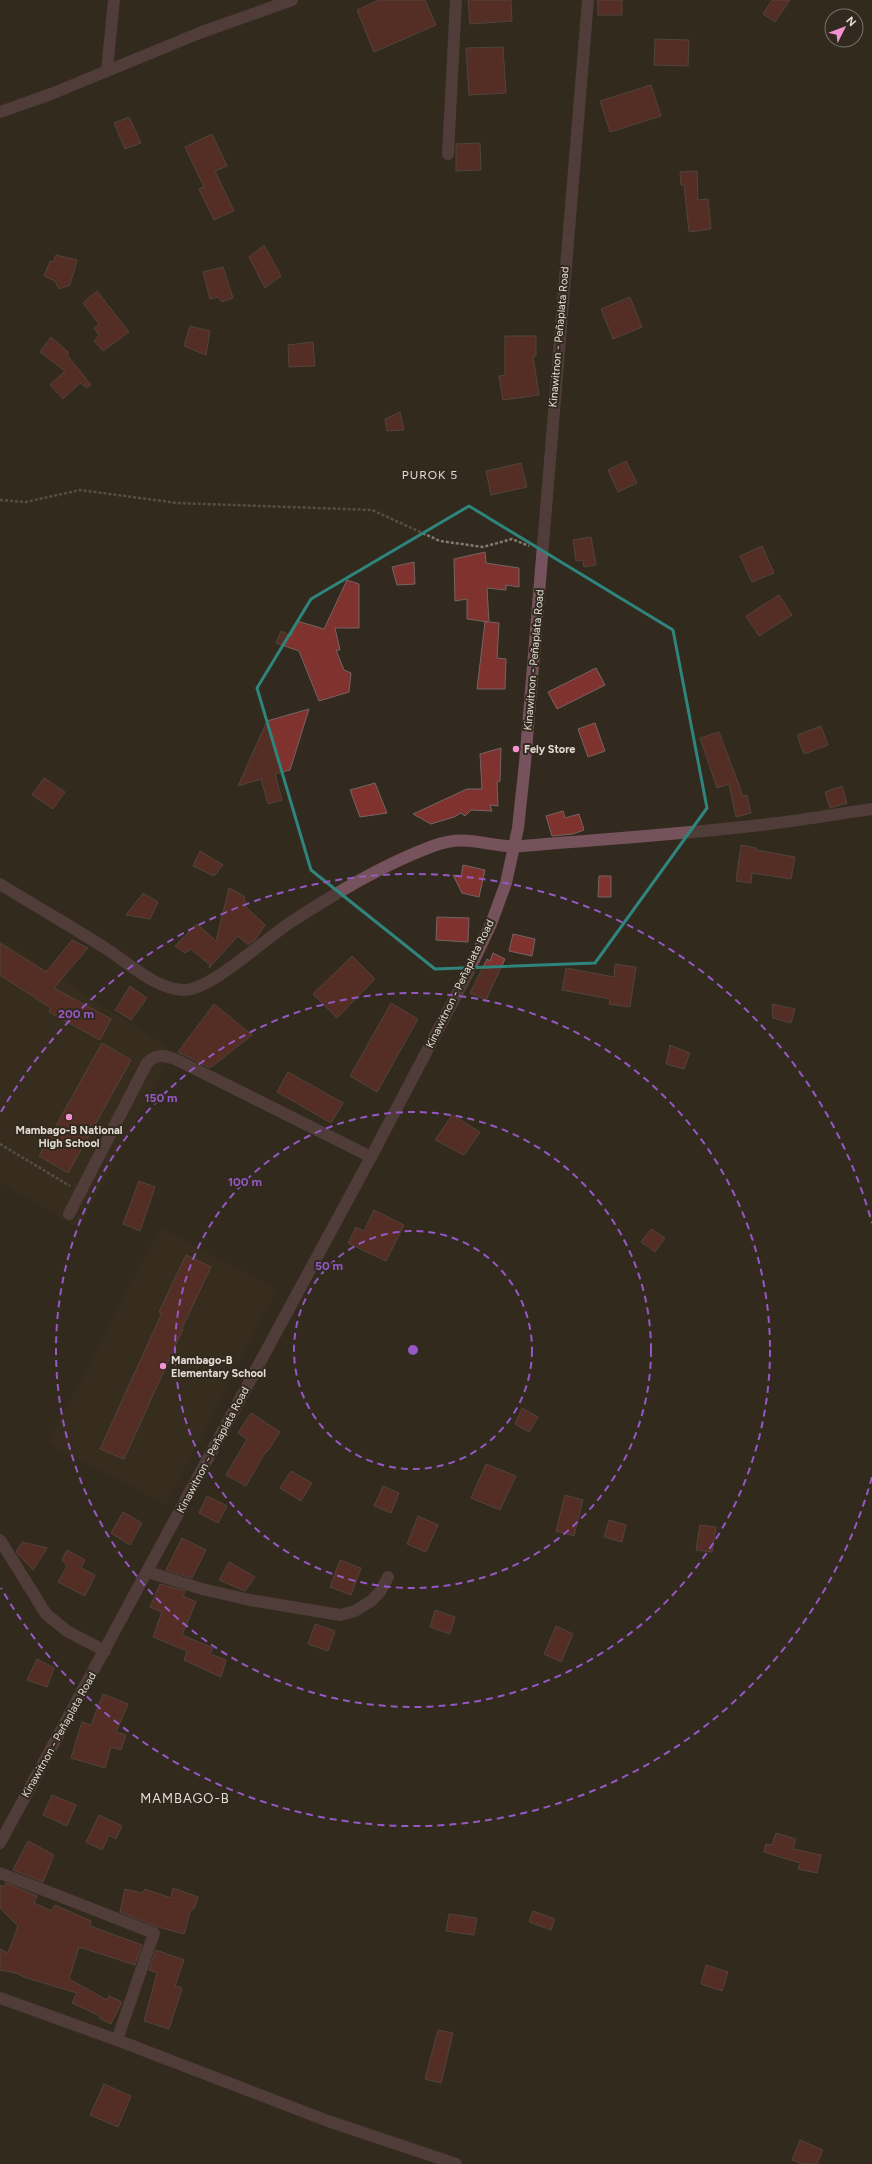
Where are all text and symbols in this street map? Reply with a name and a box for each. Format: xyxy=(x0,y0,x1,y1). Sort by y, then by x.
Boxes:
north arrow xyxy=(824,8,864,48)
text: N xyxy=(843,14,859,29)
street label: Kinawitnon - Peñaplata Road xyxy=(546,266,572,408)
district label: PUROK 5 xyxy=(402,468,458,482)
street label: Kinawitnon - Peñaplata Road xyxy=(521,589,547,731)
place label: Fely Store xyxy=(524,743,575,756)
marker: Fely Store xyxy=(511,744,521,754)
street label: Kinawitnon - Peñaplata Road xyxy=(423,918,497,1050)
text: 200 m xyxy=(58,1007,94,1021)
text: 150 m xyxy=(144,1091,178,1105)
marker: Mambago-B National High School xyxy=(64,1112,74,1122)
place label: Mambago-B National High School xyxy=(15,1124,123,1150)
text: 100 m xyxy=(228,1175,262,1189)
text: 50 m xyxy=(315,1259,343,1273)
centre of rings xyxy=(406,1343,420,1357)
place label: Mambago-B Elementary School xyxy=(171,1354,266,1380)
marker: Mambago-B Elementary School xyxy=(158,1361,168,1371)
street label: Kinawitnon - Peñaplata Road xyxy=(174,1385,252,1515)
street label: Kinawitnon - Peñaplata Road xyxy=(19,1670,99,1800)
district label: MAMBAGO-B xyxy=(140,1791,230,1806)

